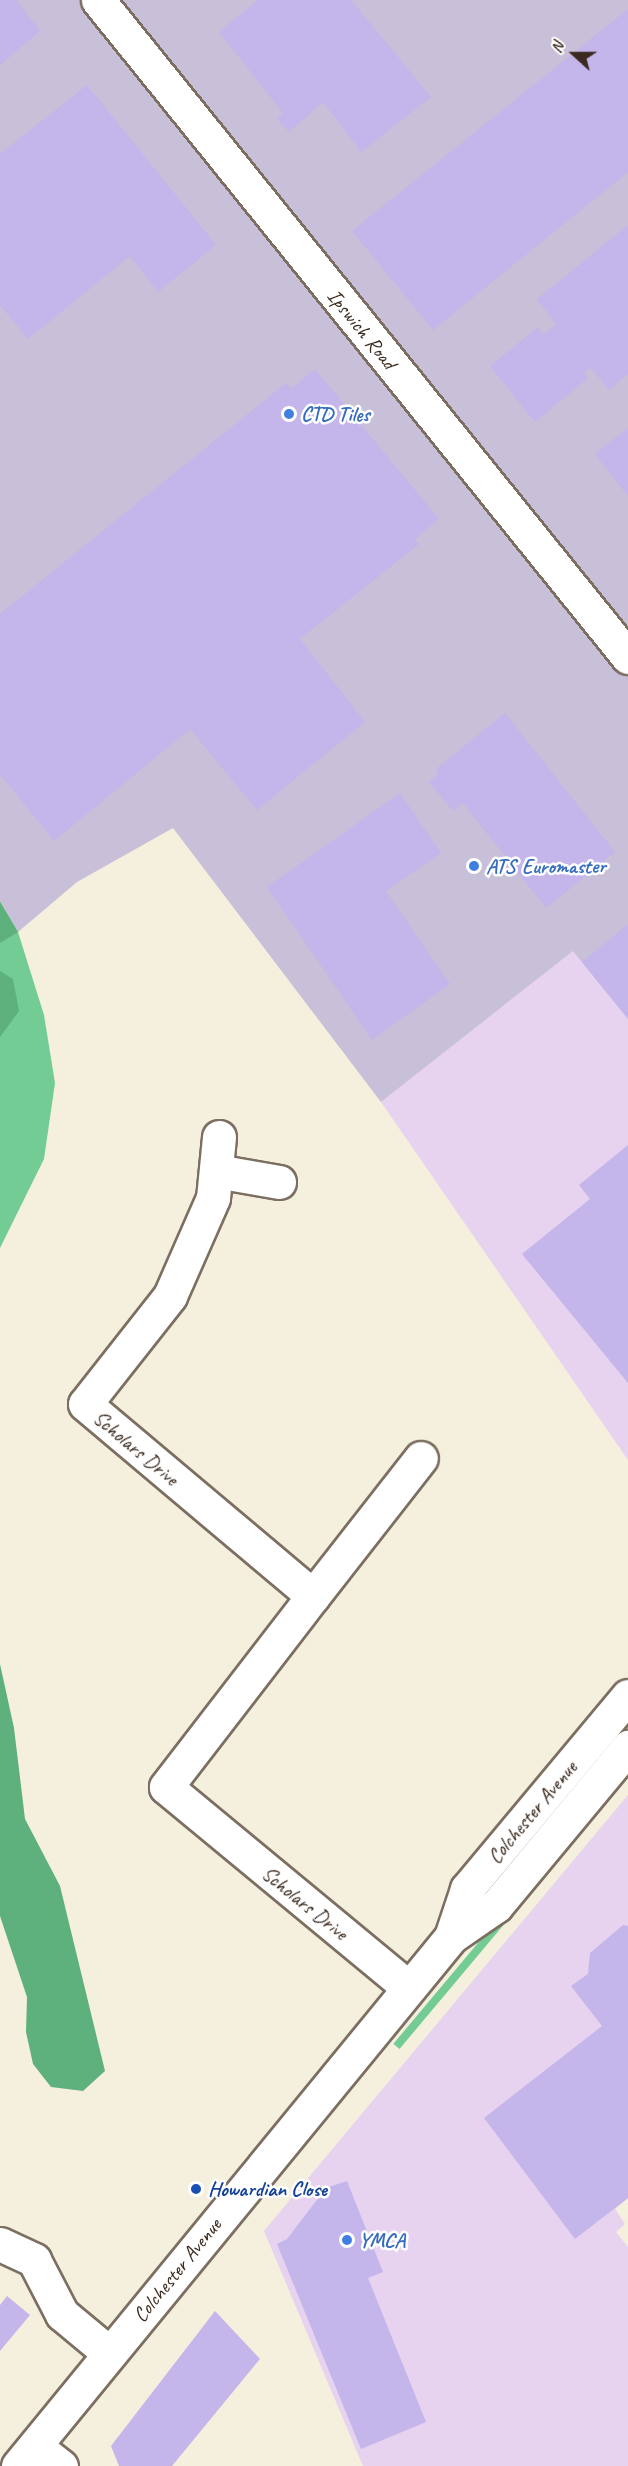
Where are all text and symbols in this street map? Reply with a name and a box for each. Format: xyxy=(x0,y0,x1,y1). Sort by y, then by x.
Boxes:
north arrow xyxy=(544,24,604,84)
text: N xyxy=(546,39,568,56)
street label: Ipswich Road xyxy=(322,284,402,374)
place label: CTD Tiles xyxy=(301,401,370,427)
marker: CTD Tiles xyxy=(282,407,296,421)
place label: ATS Euromaster xyxy=(486,853,605,879)
marker: ATS Euromaster xyxy=(467,859,481,873)
street label: Scholars Drive xyxy=(88,1405,184,1491)
street label: Colchester Avenue xyxy=(482,1755,582,1869)
street label: Scholars Drive xyxy=(257,1861,353,1945)
place label: Howardian Close xyxy=(208,2176,327,2202)
marker: Howardian Close xyxy=(189,2182,203,2196)
street label: Colchester Avenue xyxy=(127,2213,227,2327)
place label: YMCA xyxy=(359,2227,405,2253)
marker: YMCA xyxy=(340,2233,354,2247)

